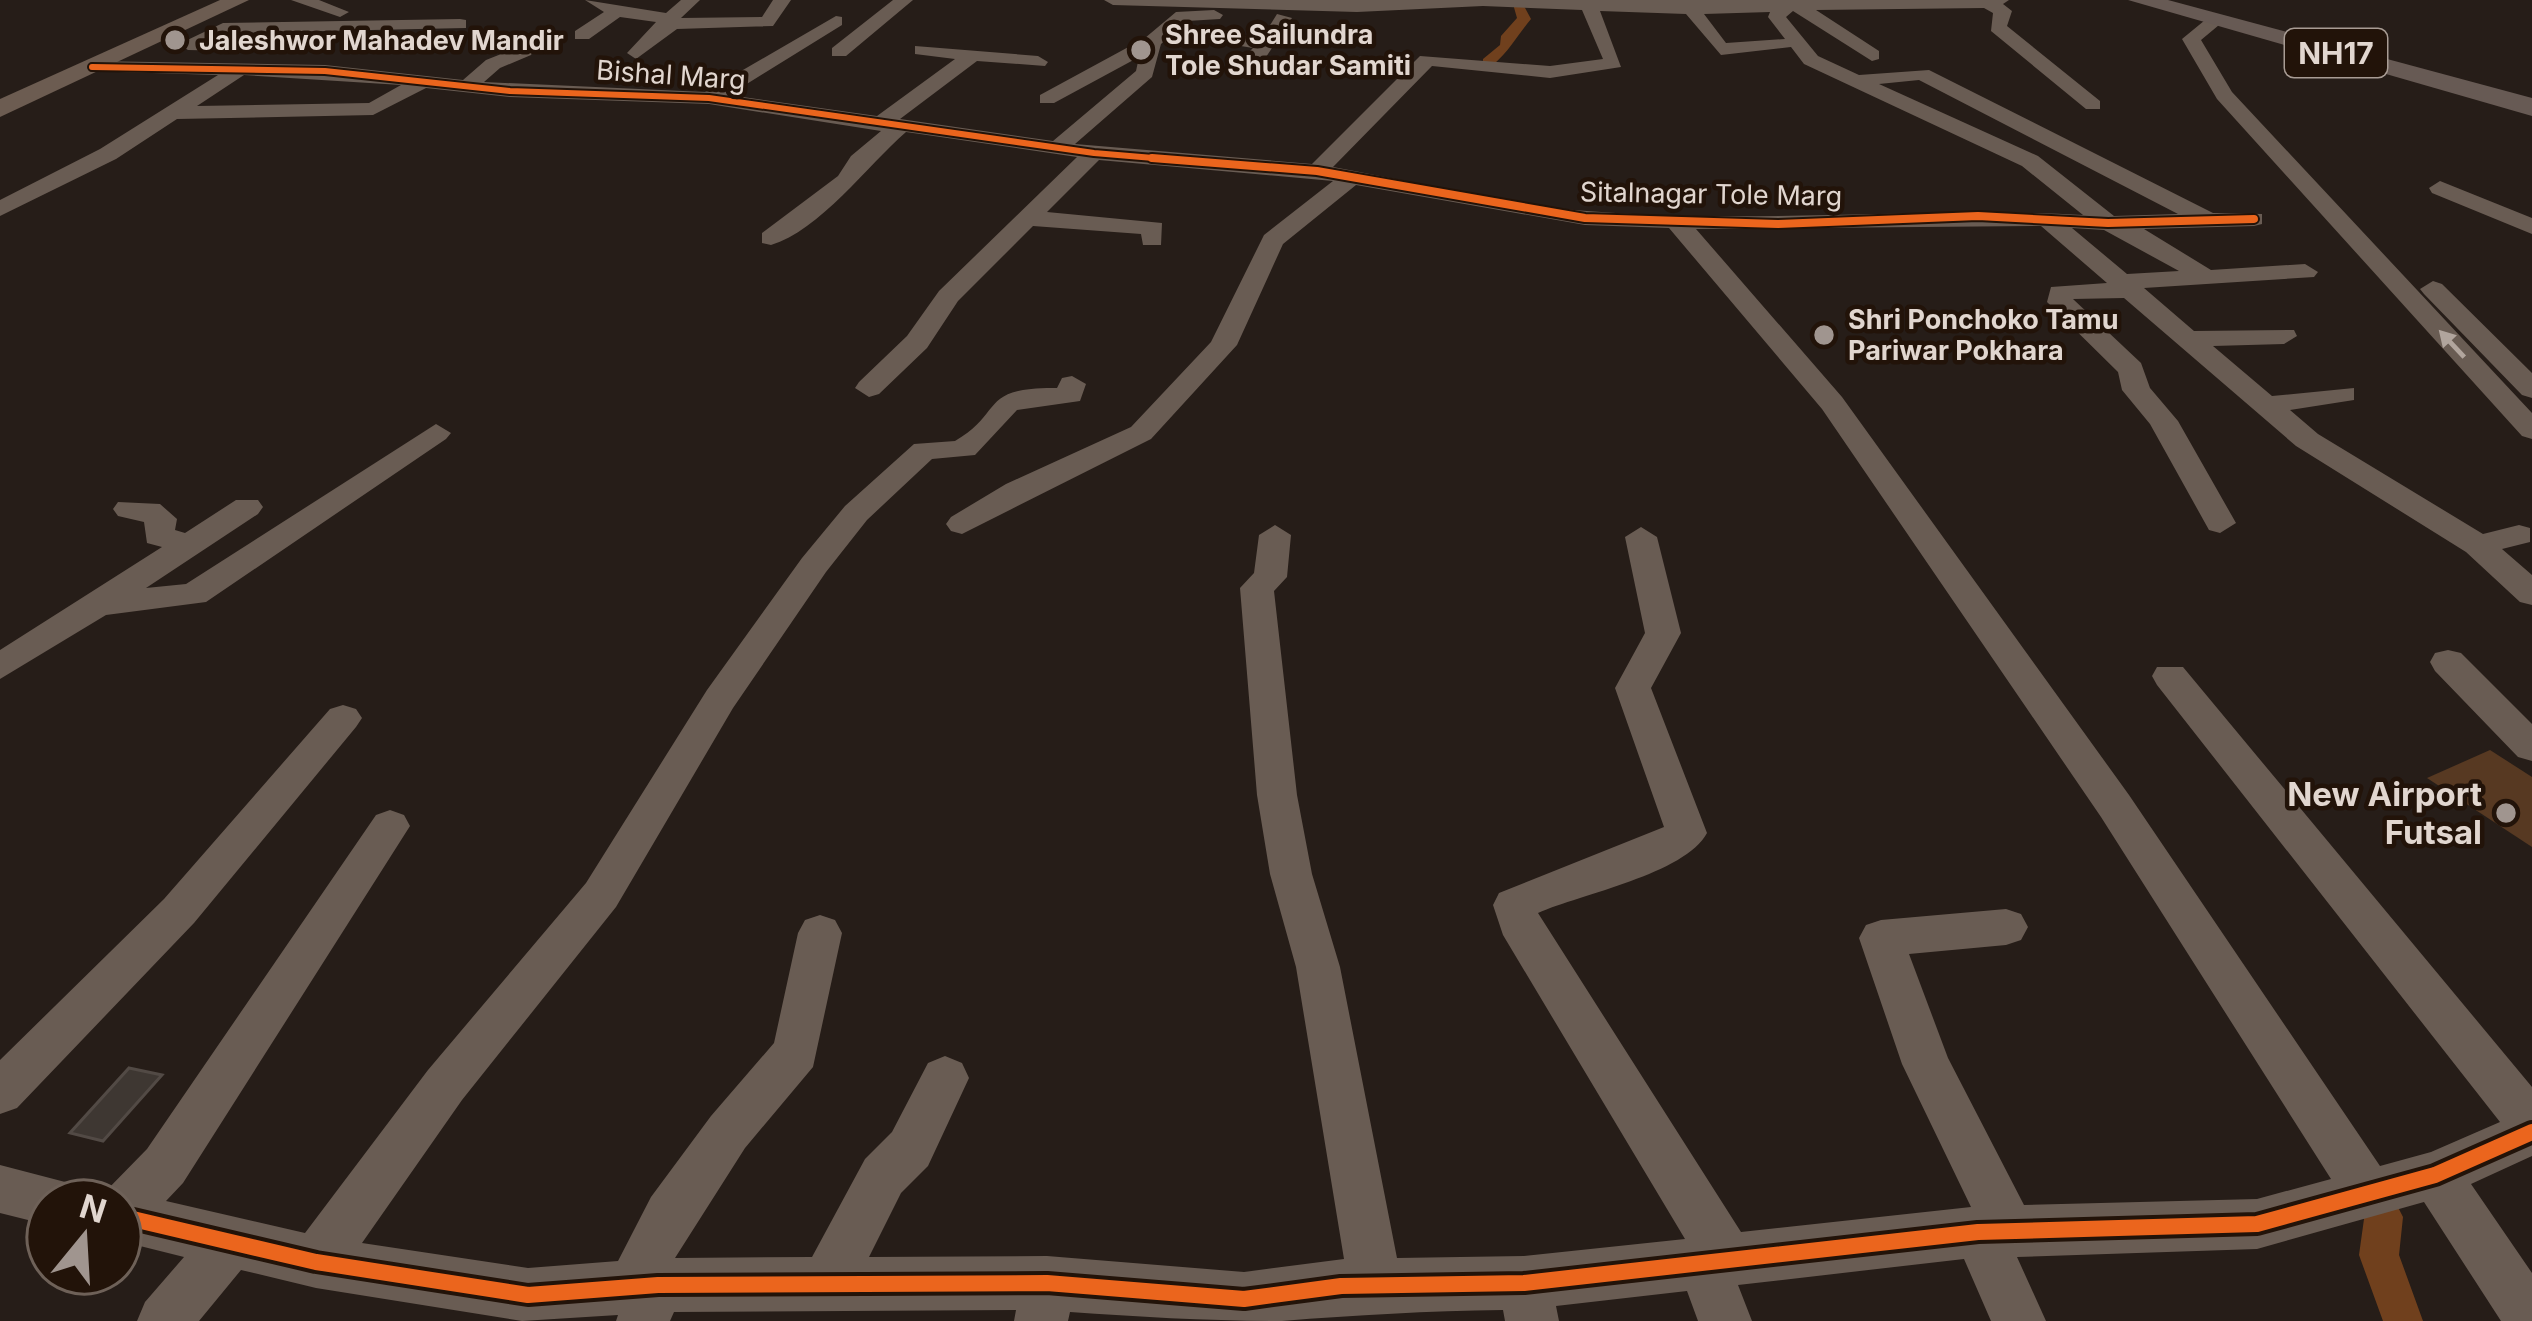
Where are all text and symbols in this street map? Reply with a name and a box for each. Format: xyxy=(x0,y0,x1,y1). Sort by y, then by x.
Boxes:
place label: Shree Sailundra Tole Shudar Samiti xyxy=(1165,18,1411,82)
place label: Jaleshwor Mahadev Mandir xyxy=(199,24,564,57)
marker: Jaleshwor Mahadev Mandir xyxy=(162,27,188,53)
road number: NH17 xyxy=(2285,29,2387,77)
marker: Shree Sailundra Tole Shudar Samiti xyxy=(1128,37,1154,63)
street label: Bishal Marg xyxy=(595,53,747,97)
street label: Sitalnagar Tole Marg xyxy=(1580,175,1842,213)
place label: Shri Ponchoko Tamu Pariwar Pokhara xyxy=(1848,303,2118,367)
marker: Shri Ponchoko Tamu Pariwar Pokhara xyxy=(1811,322,1837,348)
one-way arrow xyxy=(2439,330,2466,359)
place label: New Airport Futsal xyxy=(2287,774,2482,852)
marker: New Airport Futsal xyxy=(2493,800,2519,826)
north arrow xyxy=(24,1177,144,1297)
text: N xyxy=(75,1186,111,1231)

